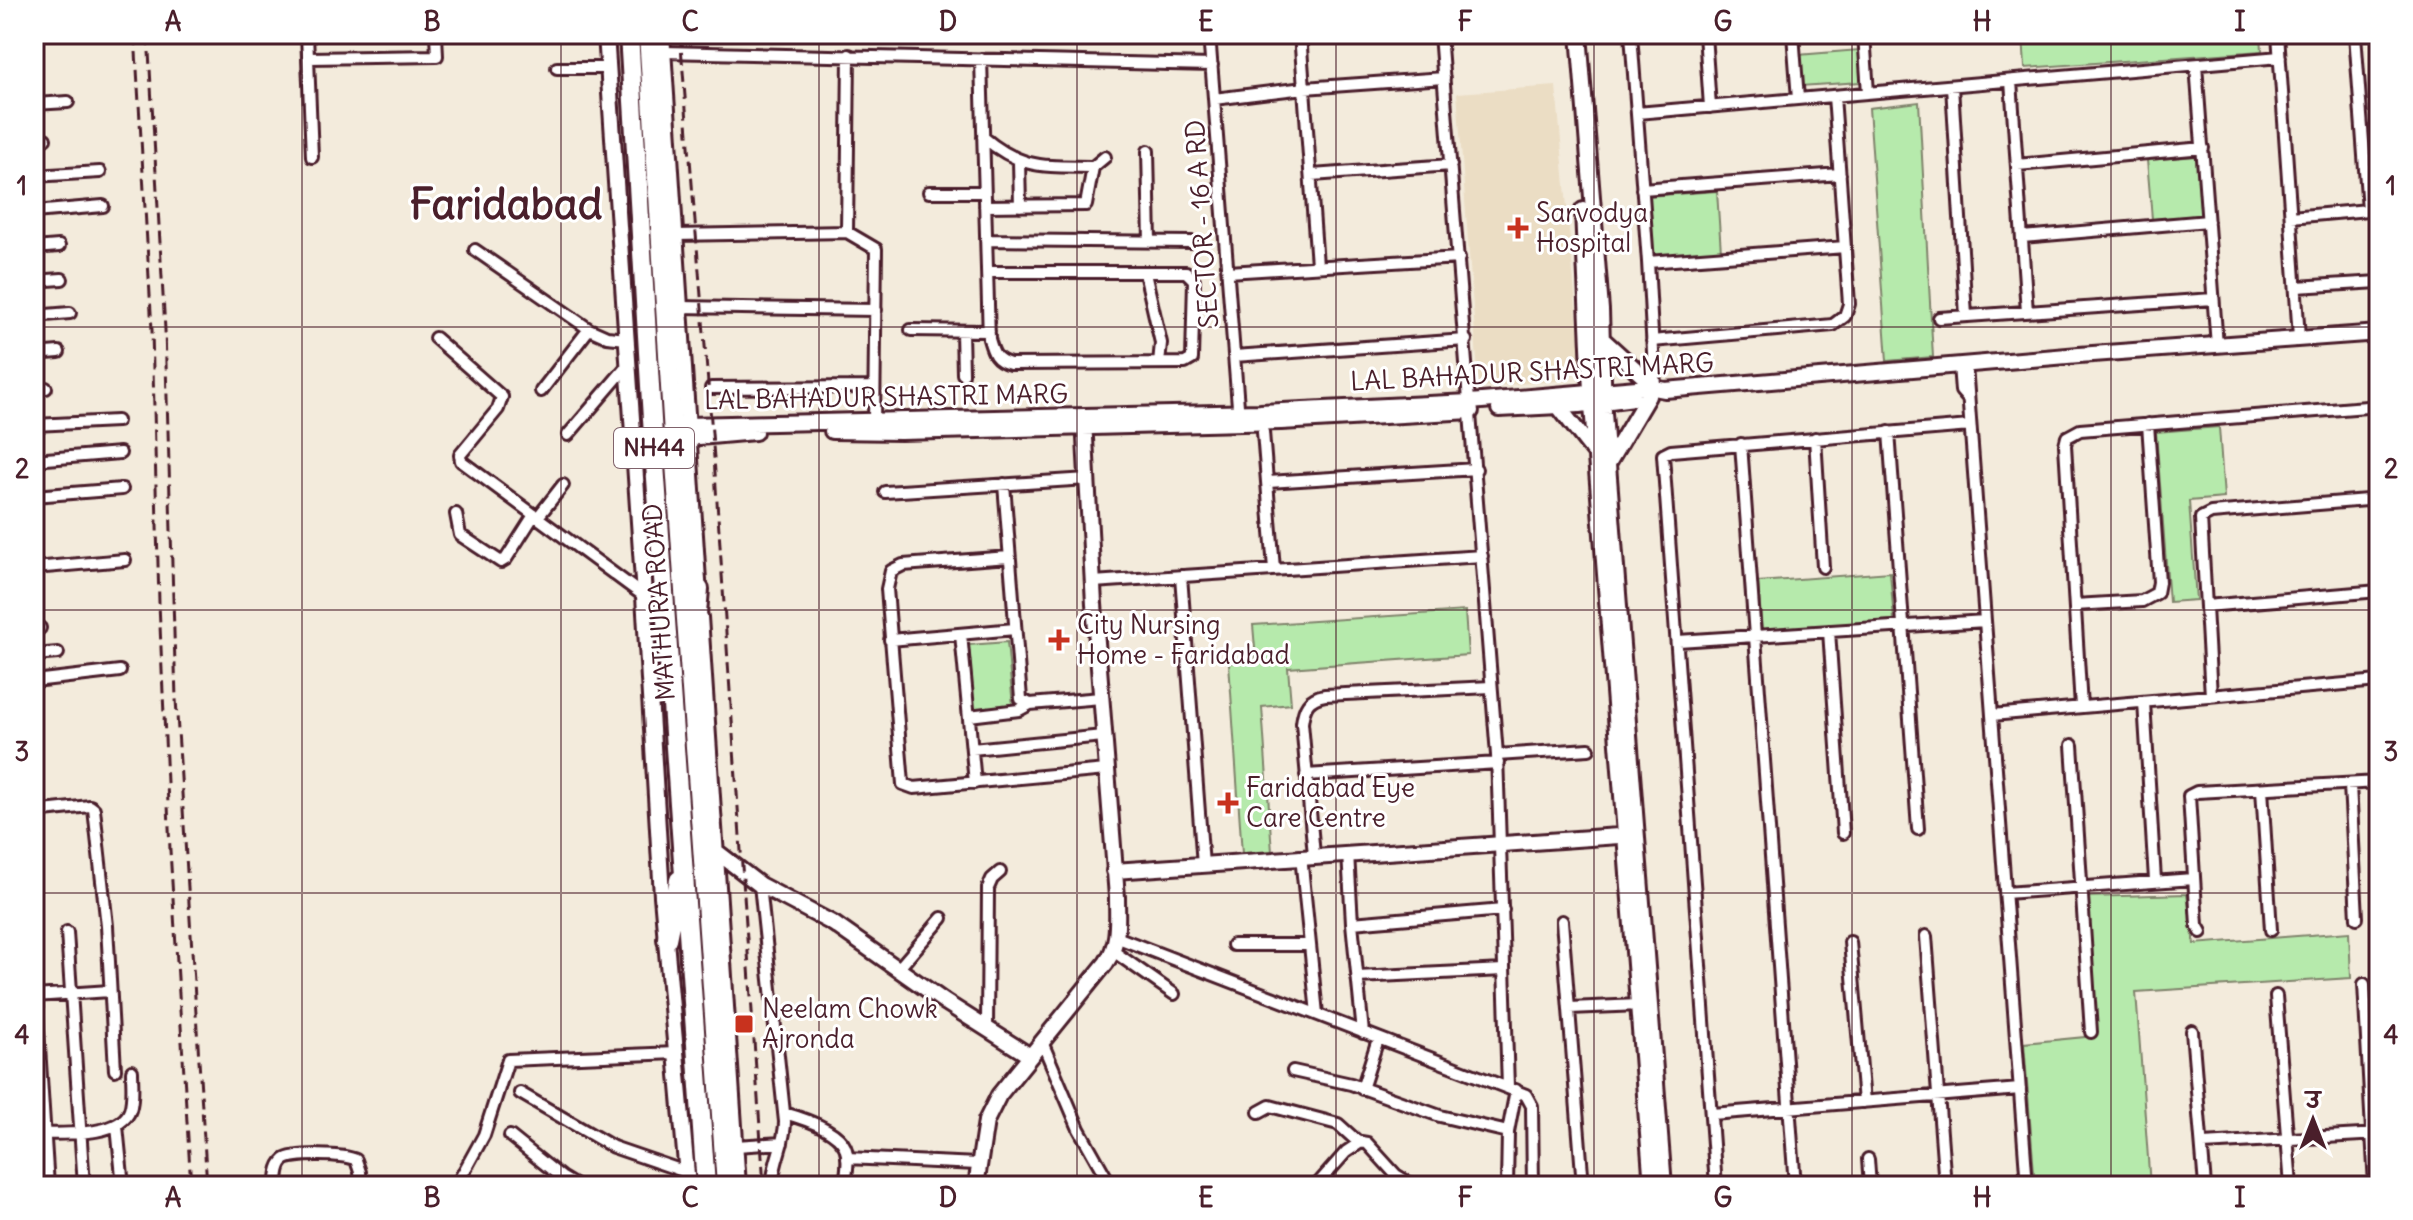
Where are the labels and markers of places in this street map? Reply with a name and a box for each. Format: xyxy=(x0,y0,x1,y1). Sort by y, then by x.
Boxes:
place label: Sarvodya Hospital xyxy=(1536,196,1648,259)
marker: Sarvodya Hospital xyxy=(1507,217,1529,239)
place label: City Nursing Home - Faridabad xyxy=(1077,608,1290,671)
marker: City Nursing Home - Faridabad xyxy=(1048,629,1070,651)
place label: Faridabad Eye Care Centre xyxy=(1246,771,1415,834)
marker: Faridabad Eye Care Centre xyxy=(1217,792,1239,814)
place label: Neelam Chowk Ajronda xyxy=(762,992,938,1055)
marker: Neelam Chowk Ajronda xyxy=(733,1013,755,1035)

